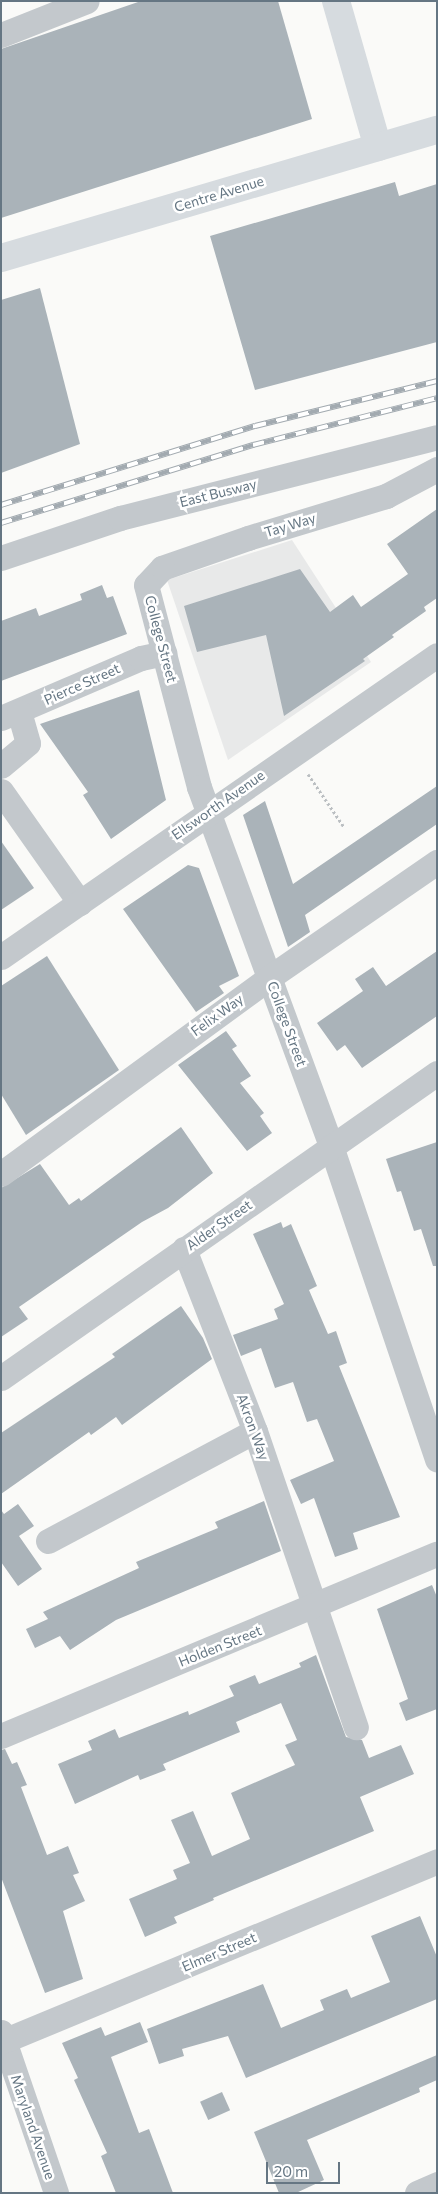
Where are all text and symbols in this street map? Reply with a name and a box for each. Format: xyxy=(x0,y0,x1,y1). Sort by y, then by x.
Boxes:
street label: Centre Avenue xyxy=(172,172,266,216)
street label: East Busway xyxy=(178,475,258,511)
street label: Tay Way xyxy=(262,509,318,541)
street label: College Street xyxy=(141,594,181,684)
street label: Pierce Street xyxy=(41,660,123,708)
street label: Ellsworth Avenue xyxy=(168,767,268,843)
street label: College Street xyxy=(264,979,310,1069)
street label: Felix Way xyxy=(188,990,246,1040)
street label: Alder Street xyxy=(183,1196,255,1254)
street label: Akron Way xyxy=(233,1391,273,1463)
street label: Holden Street xyxy=(176,1622,264,1670)
street label: Elmer Street xyxy=(179,1929,259,1975)
street label: Maryland Avenue xyxy=(7,2072,59,2182)
scale bar xyxy=(268,2152,342,2184)
text: 20 m xyxy=(274,2162,308,2180)

